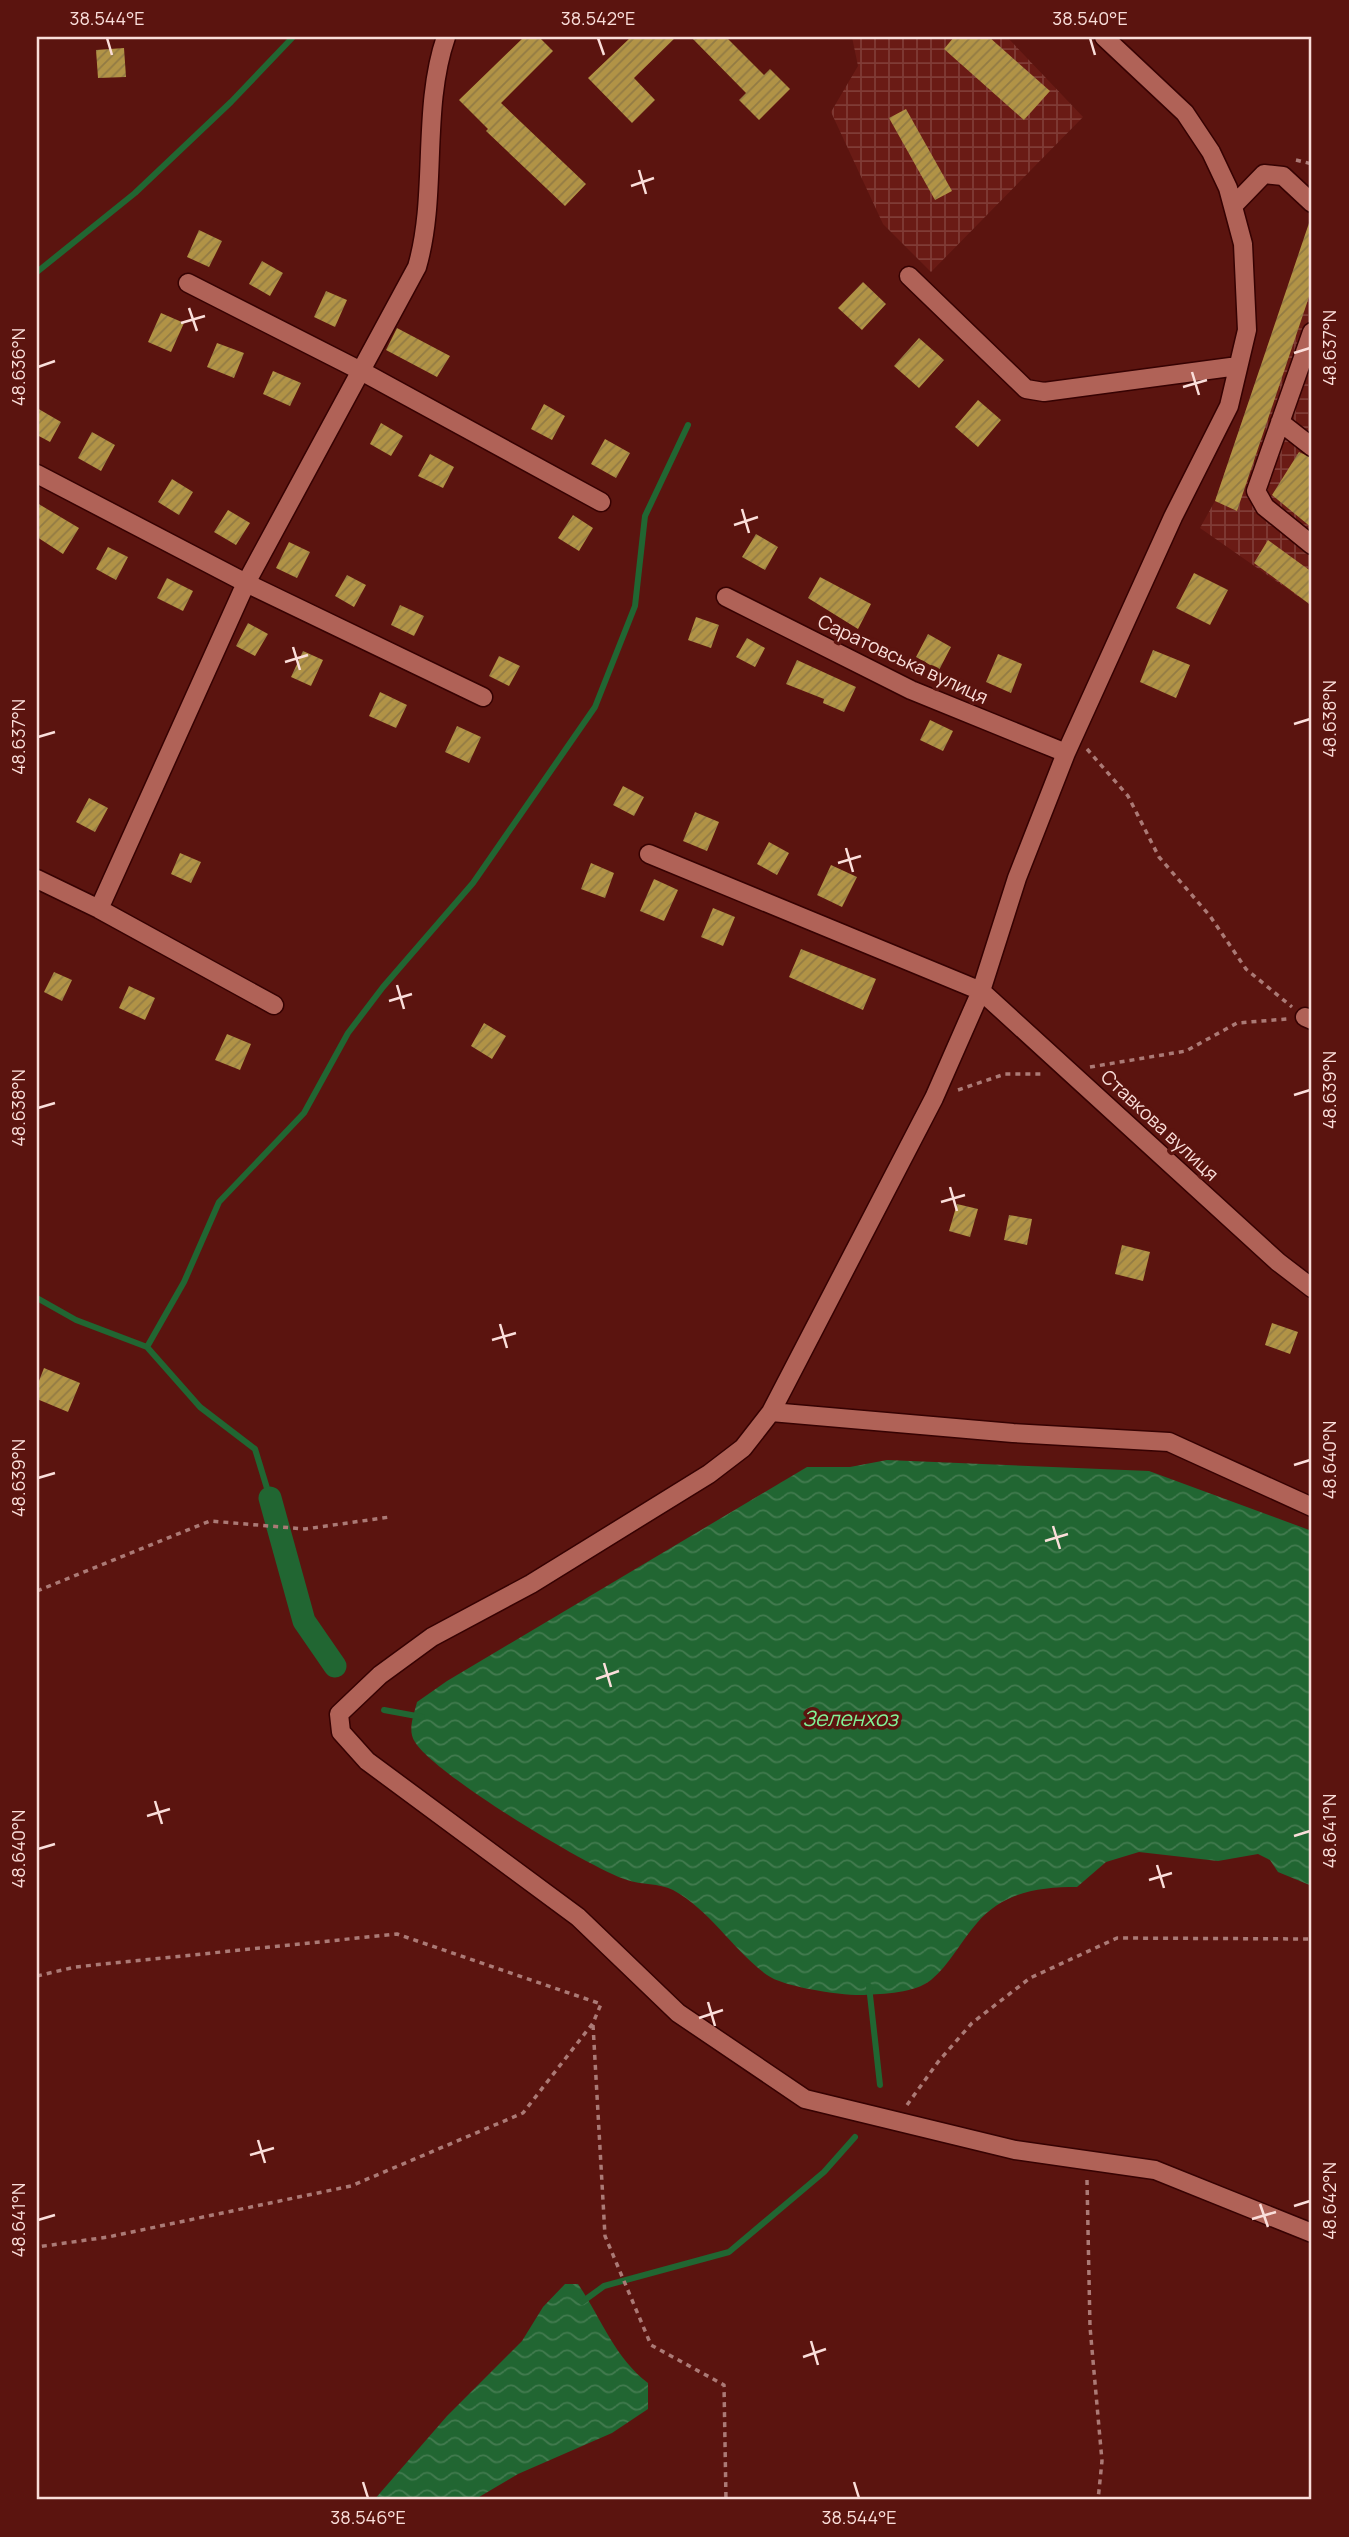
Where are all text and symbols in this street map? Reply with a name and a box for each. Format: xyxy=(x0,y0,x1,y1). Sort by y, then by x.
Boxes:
text: 38.544°E xyxy=(69,6,145,30)
text: 38.542°E xyxy=(561,6,635,30)
text: 38.540°E xyxy=(1052,6,1128,30)
text: 48.637°N xyxy=(1317,310,1341,386)
text: 48.636°N xyxy=(6,328,30,406)
street label: Саратовська вулиця xyxy=(814,608,992,710)
text: 48.638°N xyxy=(1317,680,1341,758)
text: 48.637°N xyxy=(6,699,30,775)
text: 48.639°N xyxy=(1317,1051,1341,1129)
street label: Ставкова вулиця xyxy=(1095,1064,1225,1186)
text: 48.638°N xyxy=(6,1069,30,1147)
text: 48.640°N xyxy=(1317,1421,1341,1499)
text: 48.639°N xyxy=(6,1439,30,1517)
water label: Зеленхоз xyxy=(802,1704,899,1732)
text: 48.641°N xyxy=(1317,1794,1341,1868)
text: 48.640°N xyxy=(6,1810,30,1888)
text: 48.642°N xyxy=(1317,2162,1341,2240)
text: 48.641°N xyxy=(6,2183,30,2257)
text: 38.546°E xyxy=(330,2505,406,2529)
text: 38.544°E xyxy=(821,2505,897,2529)

